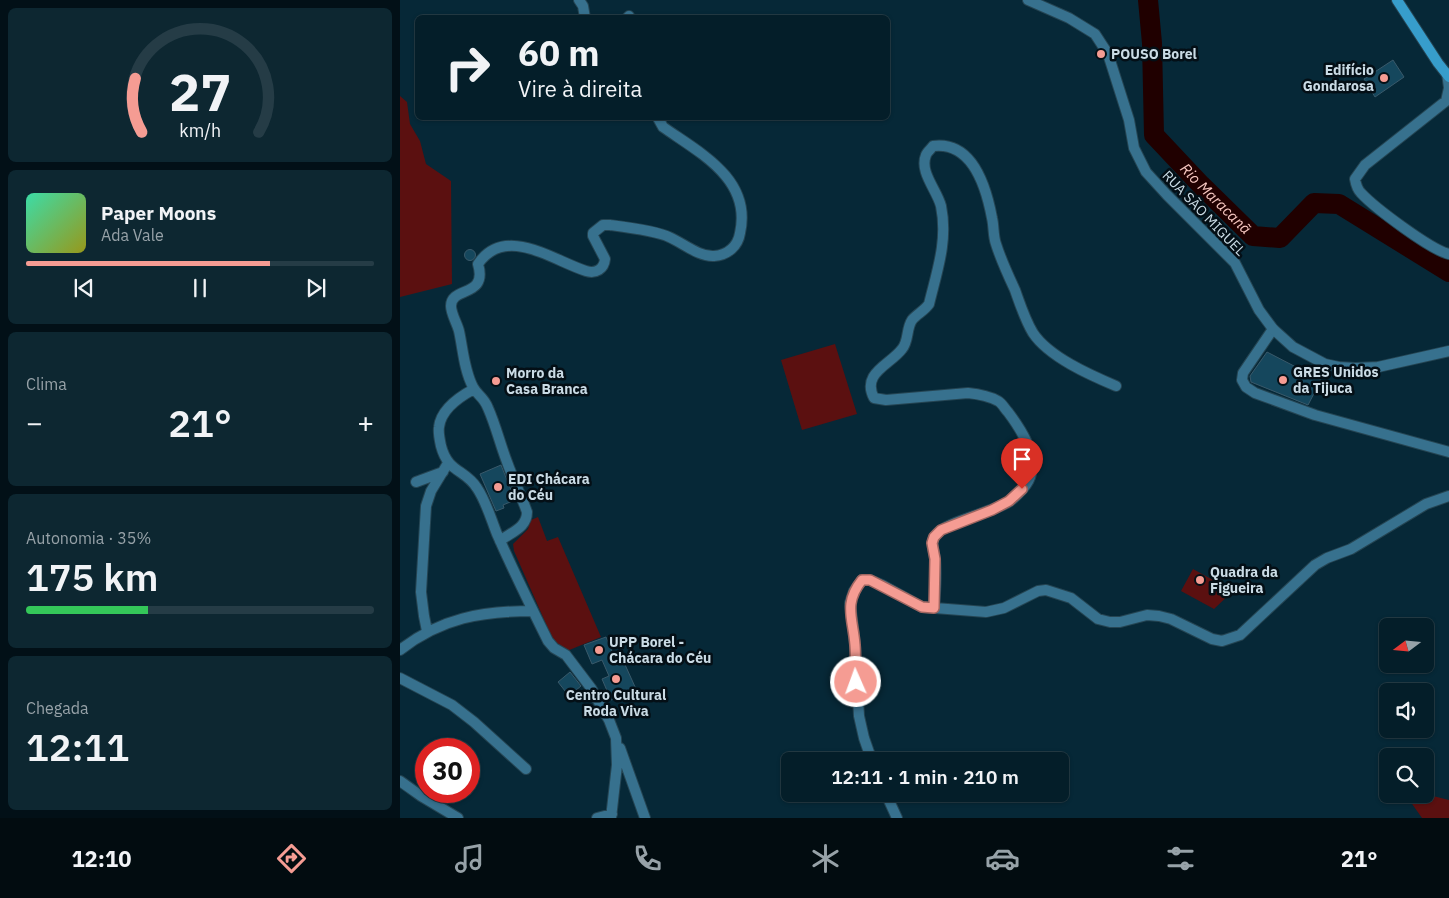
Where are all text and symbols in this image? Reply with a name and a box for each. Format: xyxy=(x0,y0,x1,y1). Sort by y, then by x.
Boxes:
text: 60 m xyxy=(518,30,600,76)
icon: right xyxy=(435,35,500,100)
place label: POUSO Borel xyxy=(1111,45,1197,63)
marker: POUSO Borel xyxy=(1095,48,1107,60)
text: 27 xyxy=(169,58,231,125)
place label: Edifício Gondarosa xyxy=(1303,61,1374,95)
marker: Edifício Gondarosa xyxy=(1378,72,1390,84)
text: Vire à direita xyxy=(518,74,642,103)
text: km/h xyxy=(179,119,221,142)
water label: Rio Maracanã xyxy=(1176,159,1256,238)
street label: RUA SÃO MIGUEL xyxy=(1159,167,1249,259)
text: Paper Moons xyxy=(101,201,216,225)
text: Ada Vale xyxy=(101,225,164,245)
icon: previous xyxy=(70,274,98,302)
icon: pause xyxy=(186,274,214,302)
icon: next xyxy=(302,274,330,302)
place label: GRES Unidos da Tijuca xyxy=(1293,363,1379,397)
place label: Morro da Casa Branca xyxy=(506,364,588,398)
text: Clima xyxy=(26,374,67,394)
marker: GRES Unidos da Tijuca xyxy=(1277,374,1289,386)
marker: Morro da Casa Branca xyxy=(490,375,502,387)
text: 21° xyxy=(168,398,232,447)
text: − xyxy=(26,404,43,441)
text: + xyxy=(357,404,374,441)
pin xyxy=(1001,438,1043,489)
icon: arrive xyxy=(1008,445,1036,473)
place label: EDI Chácara do Céu xyxy=(508,470,590,504)
marker: EDI Chácara do Céu xyxy=(492,481,504,493)
text: Autonomia · 35% xyxy=(26,528,151,548)
text: 175 km xyxy=(26,552,158,601)
place label: Quadra da Figueira xyxy=(1210,563,1278,597)
marker: Quadra da Figueira xyxy=(1194,574,1206,586)
north arrow xyxy=(1379,618,1434,672)
map controls xyxy=(1379,618,1434,803)
place label: UPP Borel - Chácara do Céu xyxy=(609,633,711,667)
marker: UPP Borel - Chácara do Céu xyxy=(593,644,605,656)
position arrow xyxy=(829,655,881,707)
marker: Centro Cultural Roda Viva xyxy=(610,673,622,685)
button: sound xyxy=(1379,683,1434,738)
place label: Centro Cultural Roda Viva xyxy=(566,686,666,720)
text: Chegada xyxy=(26,698,89,718)
text: 12:11 xyxy=(26,722,129,771)
speed limit sign: 30 xyxy=(415,738,480,803)
button: search xyxy=(1379,748,1434,803)
text: 12:11 · 1 min · 210 m xyxy=(831,765,1019,789)
icon: directions xyxy=(274,841,309,876)
icon: music xyxy=(452,841,487,876)
icon: phone xyxy=(630,841,665,876)
icon: climate xyxy=(808,841,843,876)
icon: car xyxy=(985,841,1020,876)
icon: filters xyxy=(1163,841,1198,876)
text: 12:10 xyxy=(71,844,131,873)
text: 21° xyxy=(1341,844,1378,873)

